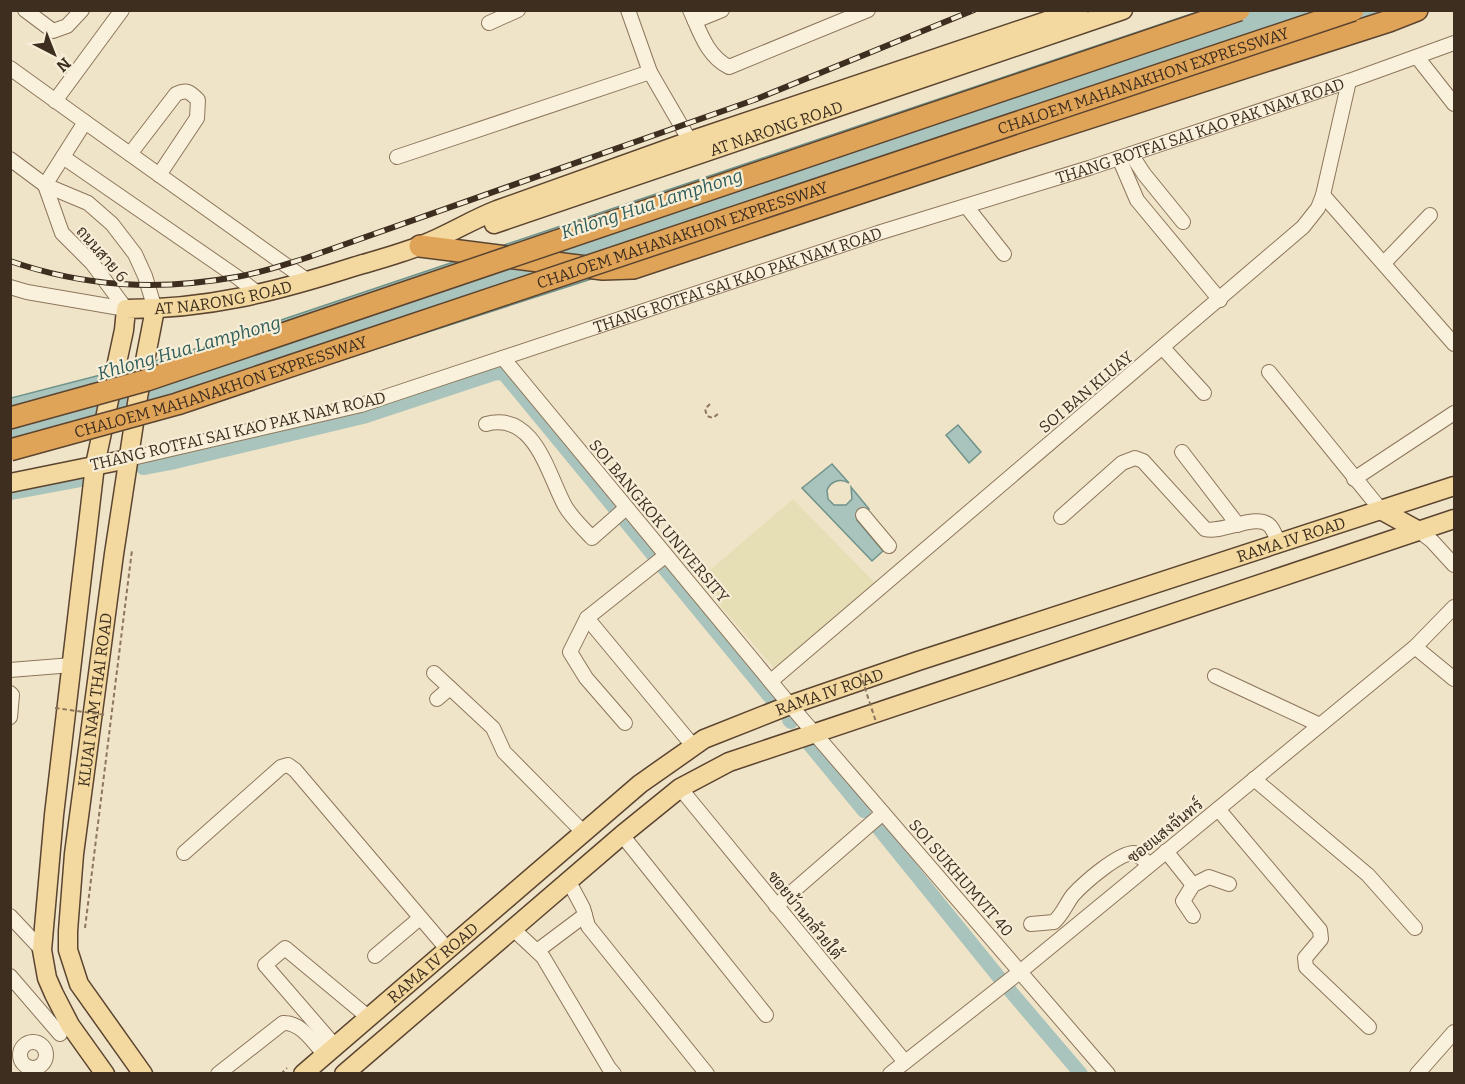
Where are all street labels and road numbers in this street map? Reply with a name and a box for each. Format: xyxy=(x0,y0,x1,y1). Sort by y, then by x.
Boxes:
street label: CHALOEM MAHANAKHON EXPRESSWAY xyxy=(995,22,1292,138)
street label: THANG ROTFAI SAI KAO PAK NAM ROAD xyxy=(1053,74,1347,187)
street label: AT NARONG ROAD xyxy=(707,97,845,160)
street label: CHALOEM MAHANAKHON EXPRESSWAY xyxy=(534,177,831,292)
street label: ถนนสาย 6 xyxy=(72,222,132,286)
street label: THANG ROTFAI SAI KAO PAK NAM ROAD xyxy=(591,223,884,337)
street label: AT NARONG ROAD xyxy=(154,276,294,318)
street label: CHALOEM MAHANAKHON EXPRESSWAY xyxy=(72,331,370,441)
street label: SOI BAN KLUAY xyxy=(1035,347,1137,437)
street label: THANG ROTFAI SAI KAO PAK NAM ROAD xyxy=(88,388,388,474)
street label: SOI BANGKOK UNIVERSITY xyxy=(585,436,733,607)
street label: RAMA IV ROAD xyxy=(1234,513,1348,566)
street label: KLUAI NAM THAI ROAD xyxy=(74,612,116,788)
street label: RAMA IV ROAD xyxy=(773,664,886,719)
street label: ซอยแสงจันทร์ xyxy=(1122,792,1207,867)
street label: SOI SUKHUMVIT 40 xyxy=(905,816,1017,940)
street label: ซอยบ้านกล้วยใต้ xyxy=(764,866,849,964)
street label: RAMA IV ROAD xyxy=(384,918,482,1007)

